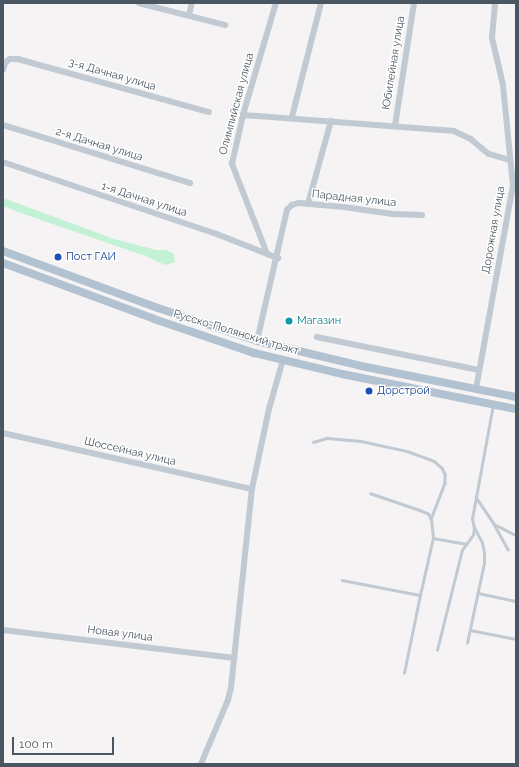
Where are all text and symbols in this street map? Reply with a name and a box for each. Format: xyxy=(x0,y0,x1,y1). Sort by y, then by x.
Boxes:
street label: Юбилейная улица xyxy=(380,15,408,111)
street label: Олимпийская улица xyxy=(217,51,257,157)
street label: 3-я Дачная улица xyxy=(66,56,158,94)
street label: 2-я Дачная улица xyxy=(54,125,144,165)
street label: 1-я Дачная улица xyxy=(99,180,189,220)
street label: Дорожная улица xyxy=(480,185,508,275)
street label: Парадная улица xyxy=(311,188,397,210)
place label: Пост ГАИ xyxy=(66,250,116,264)
marker: Пост ГАИ xyxy=(53,252,63,262)
street label: Русско-Полянский тракт xyxy=(172,308,300,358)
place label: Магазин xyxy=(297,314,341,328)
marker: Магазин xyxy=(284,316,294,326)
place label: Дорстрой xyxy=(377,384,430,398)
marker: Дорстрой xyxy=(364,386,374,396)
street label: Шоссейная улица xyxy=(83,435,177,469)
street label: Новая улица xyxy=(86,623,154,645)
scale bar xyxy=(14,729,116,755)
text: 100 m xyxy=(19,737,53,751)

